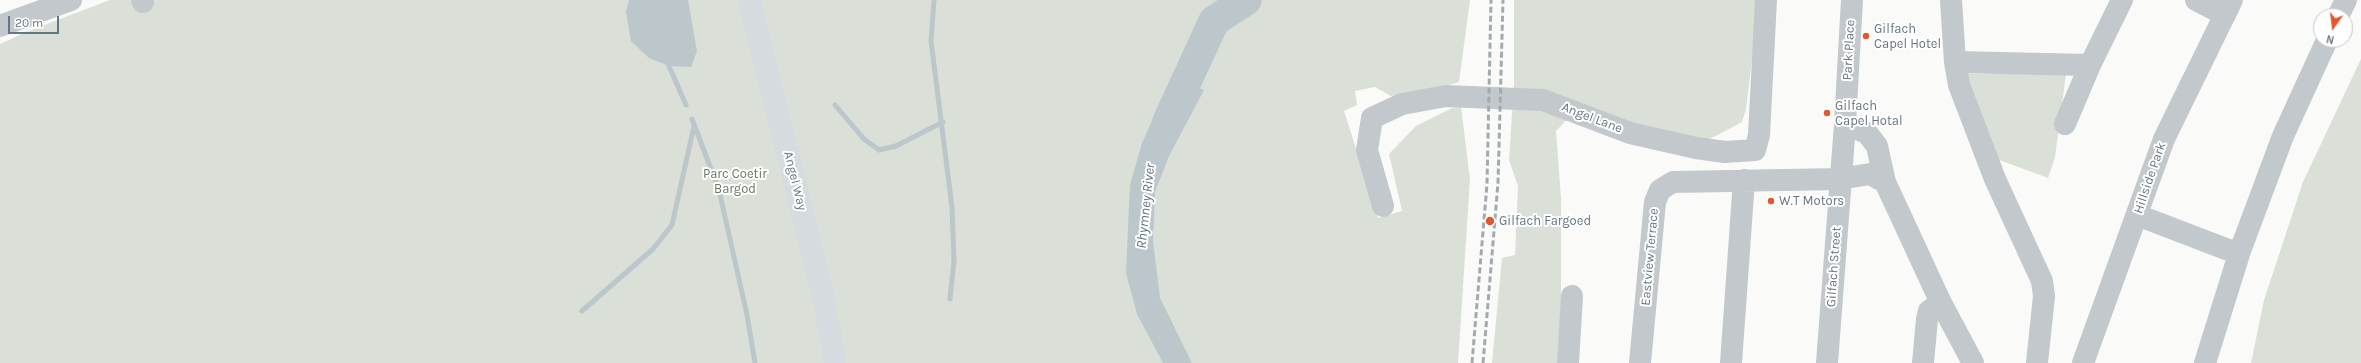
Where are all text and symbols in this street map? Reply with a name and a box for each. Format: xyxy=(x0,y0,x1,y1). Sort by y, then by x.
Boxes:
scale bar xyxy=(10,8,61,34)
north arrow xyxy=(2313,8,2353,48)
text: 20 m xyxy=(15,16,43,30)
street label: Park Place xyxy=(1840,19,1858,81)
place label: Gilfach Capel Hotel xyxy=(1874,21,1941,52)
marker: Gilfach Capel Hotel xyxy=(1861,31,1871,41)
text: N xyxy=(2325,32,2336,46)
place label: Gilfach Capel Hotal xyxy=(1835,98,1903,129)
street label: Angel Lane xyxy=(1559,99,1625,137)
marker: Gilfach Capel Hotal xyxy=(1822,108,1832,118)
street label: Hillside Park xyxy=(2131,140,2169,216)
street label: Angel Way xyxy=(780,150,810,212)
water label: Rhymney River xyxy=(1133,163,1159,249)
park label: Parc Coetir Bargod xyxy=(703,166,767,197)
place label: W.T Motors xyxy=(1779,193,1844,209)
marker: W.T Motors xyxy=(1766,196,1776,206)
street label: Eastview Terrace xyxy=(1638,208,1662,306)
place label: Gilfach Fargoed xyxy=(1499,213,1591,229)
marker: Gilfach Fargoed xyxy=(1484,215,1496,227)
street label: Gilfach Street xyxy=(1823,226,1845,308)

